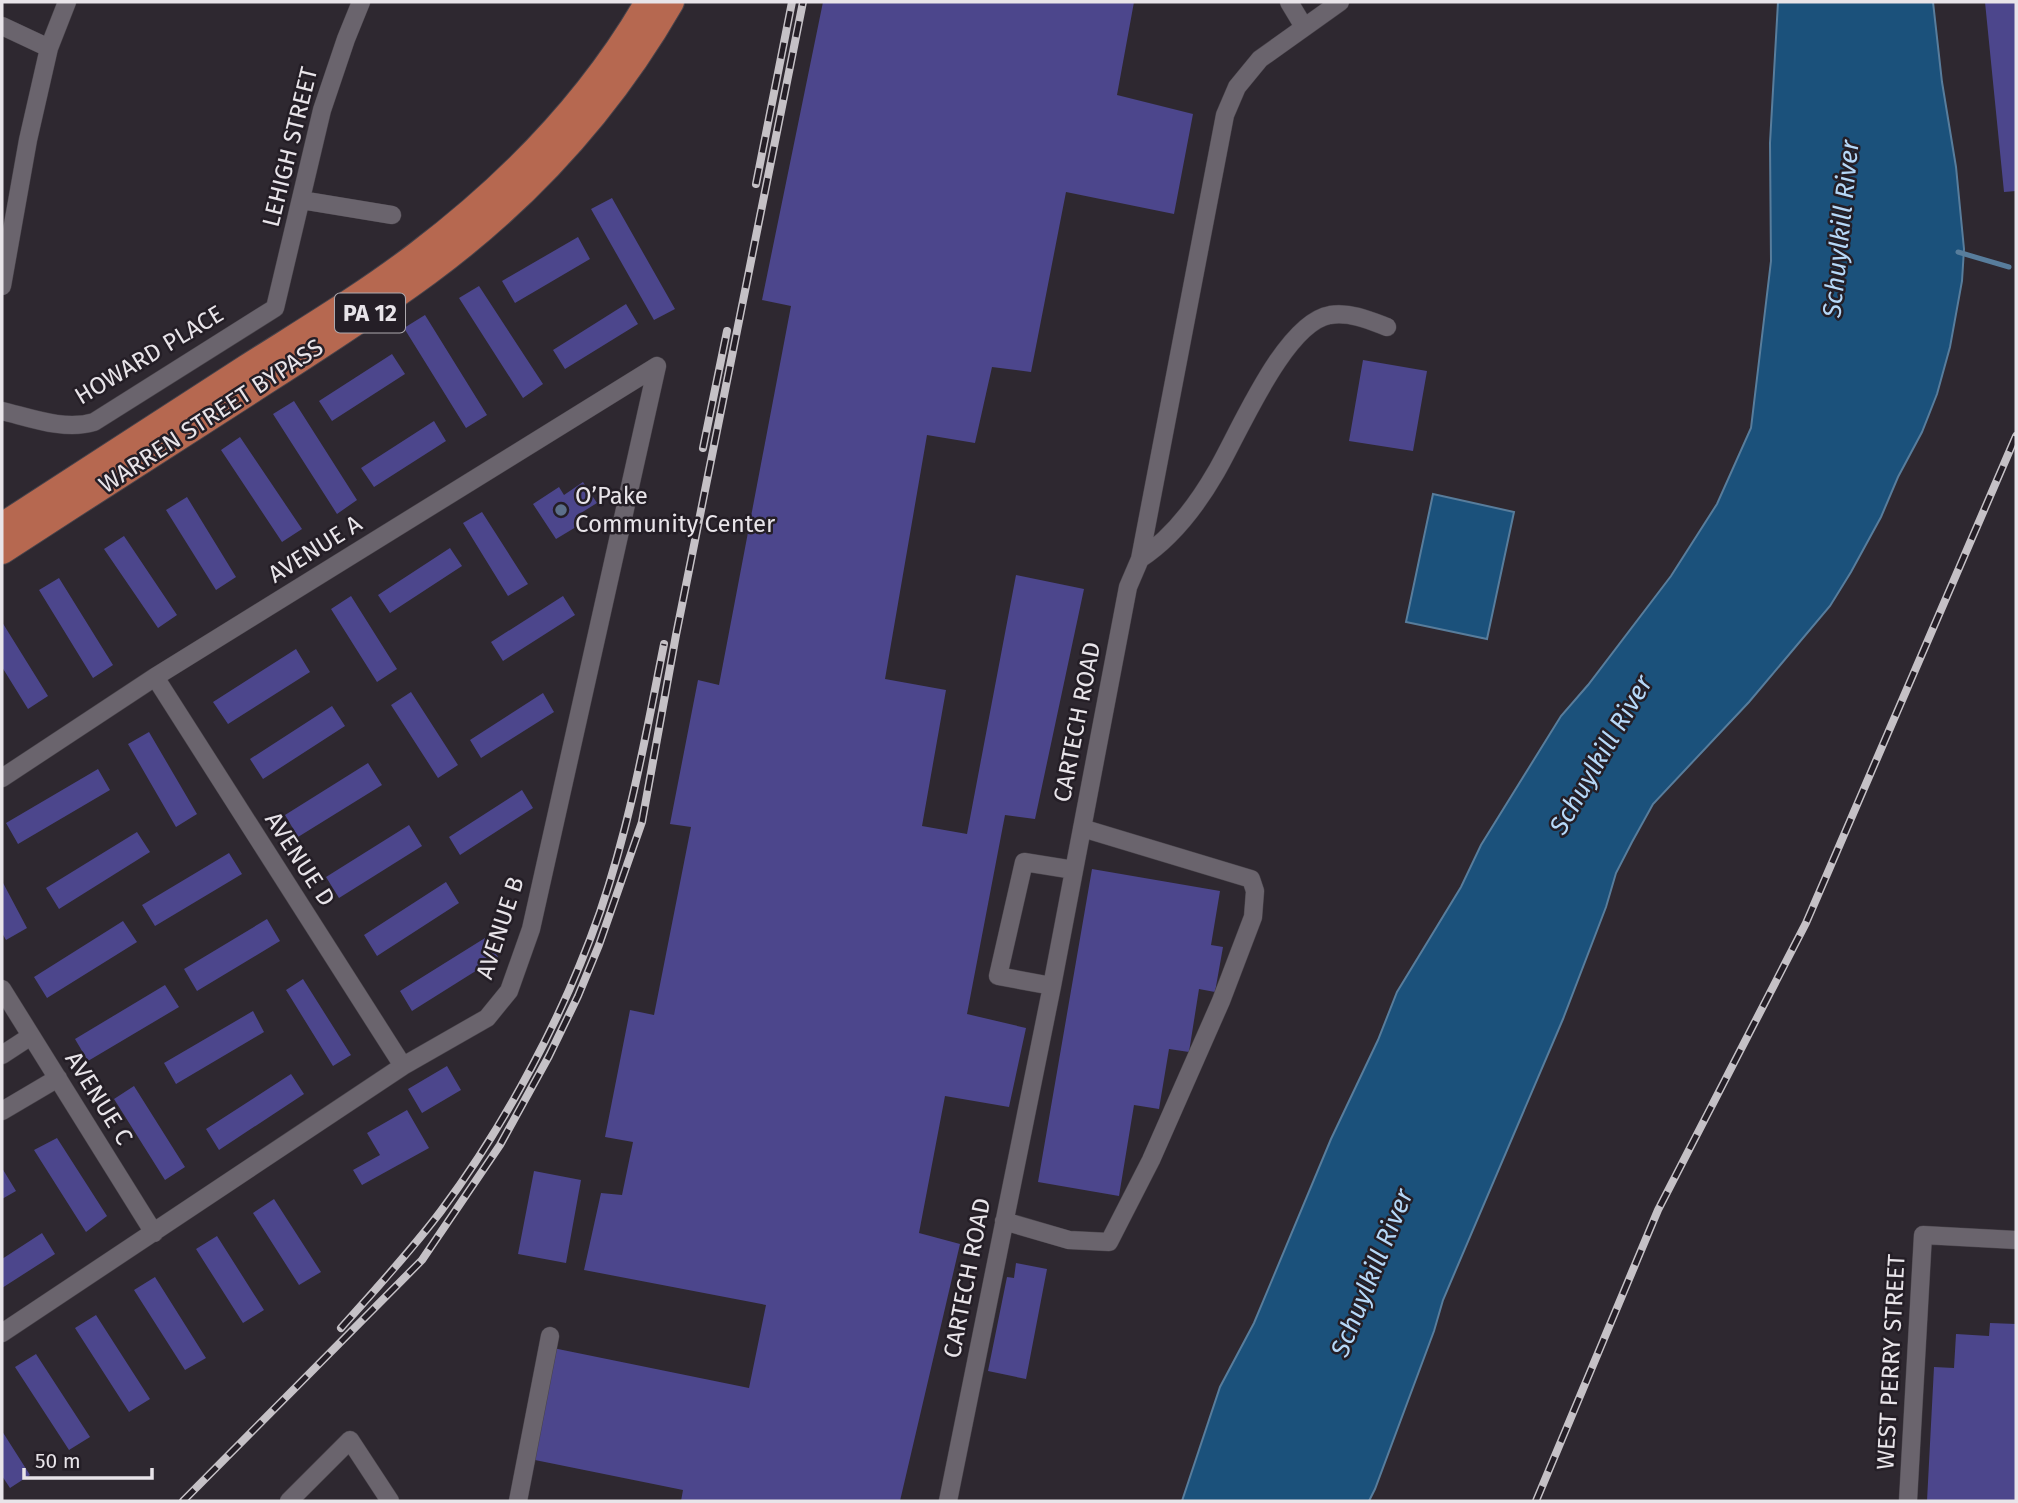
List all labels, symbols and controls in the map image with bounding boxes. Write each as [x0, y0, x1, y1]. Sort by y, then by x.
street label: LEHIGH STREET [257, 64, 324, 230]
water label: Schuylkill River [1816, 138, 1866, 320]
road number: PA 12 [335, 294, 405, 332]
street label: HOWARD PLACE [70, 300, 228, 410]
street label: WARREN STREET BYPASS [94, 333, 328, 499]
place label: O’Pake Community Center [575, 482, 776, 538]
marker: O’Pake Community Center [553, 502, 569, 518]
street label: AVENUE A [263, 509, 367, 589]
street label: CARTECH ROAD [1048, 640, 1106, 804]
water label: Schuylkill River [1542, 669, 1660, 841]
street label: AVENUE D [259, 807, 341, 911]
street label: AVENUE B [470, 873, 530, 983]
street label: AVENUE C [59, 1046, 139, 1150]
water label: Schuylkill River [1324, 1184, 1420, 1362]
street label: CARTECH ROAD [938, 1196, 996, 1360]
street label: WEST PERRY STREET [1871, 1253, 1911, 1471]
scale bar [24, 1436, 152, 1480]
text: 50 m [35, 1448, 81, 1474]

